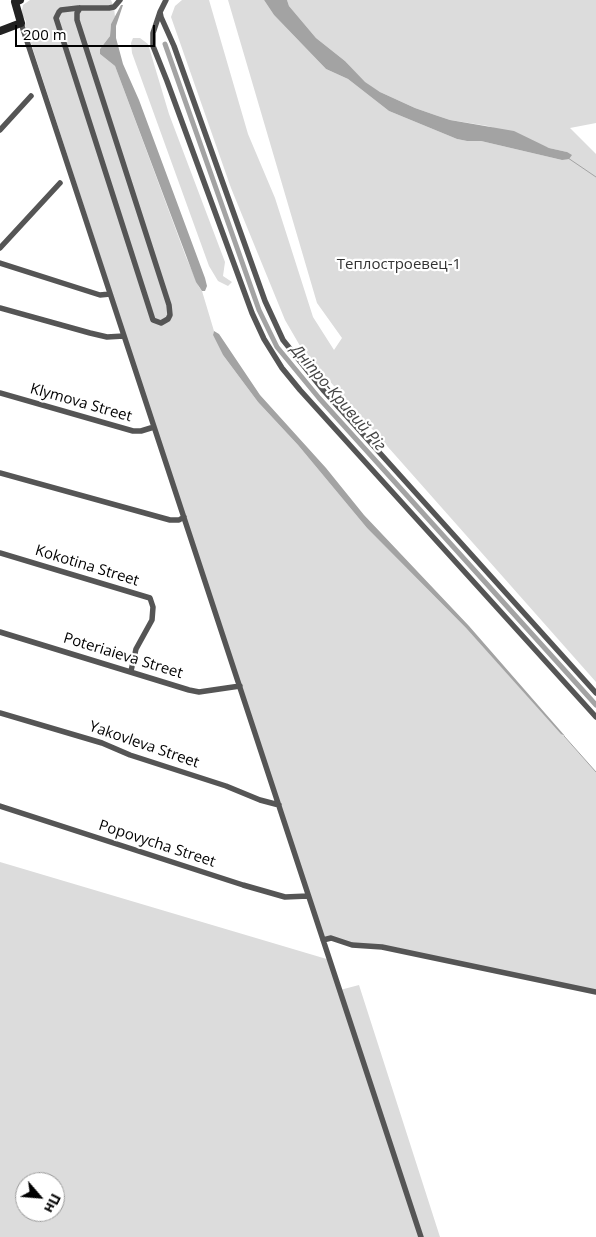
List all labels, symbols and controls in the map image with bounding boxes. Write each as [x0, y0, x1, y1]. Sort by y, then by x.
scale bar [18, 15, 158, 47]
text: 200 m [23, 24, 67, 44]
park label: Теплостроевец-1 [337, 256, 461, 274]
water label: Дніпро-Кривий Ріг [286, 341, 390, 455]
street label: Klymova Street [28, 380, 134, 426]
street label: Kokotina Street [33, 542, 141, 590]
street label: Poteriaieva Street [61, 629, 185, 683]
street label: Yakovleva Street [87, 718, 201, 772]
street label: Popovycha Street [96, 817, 218, 871]
north arrow [15, 1172, 65, 1222]
text: Пн [40, 1190, 66, 1217]

